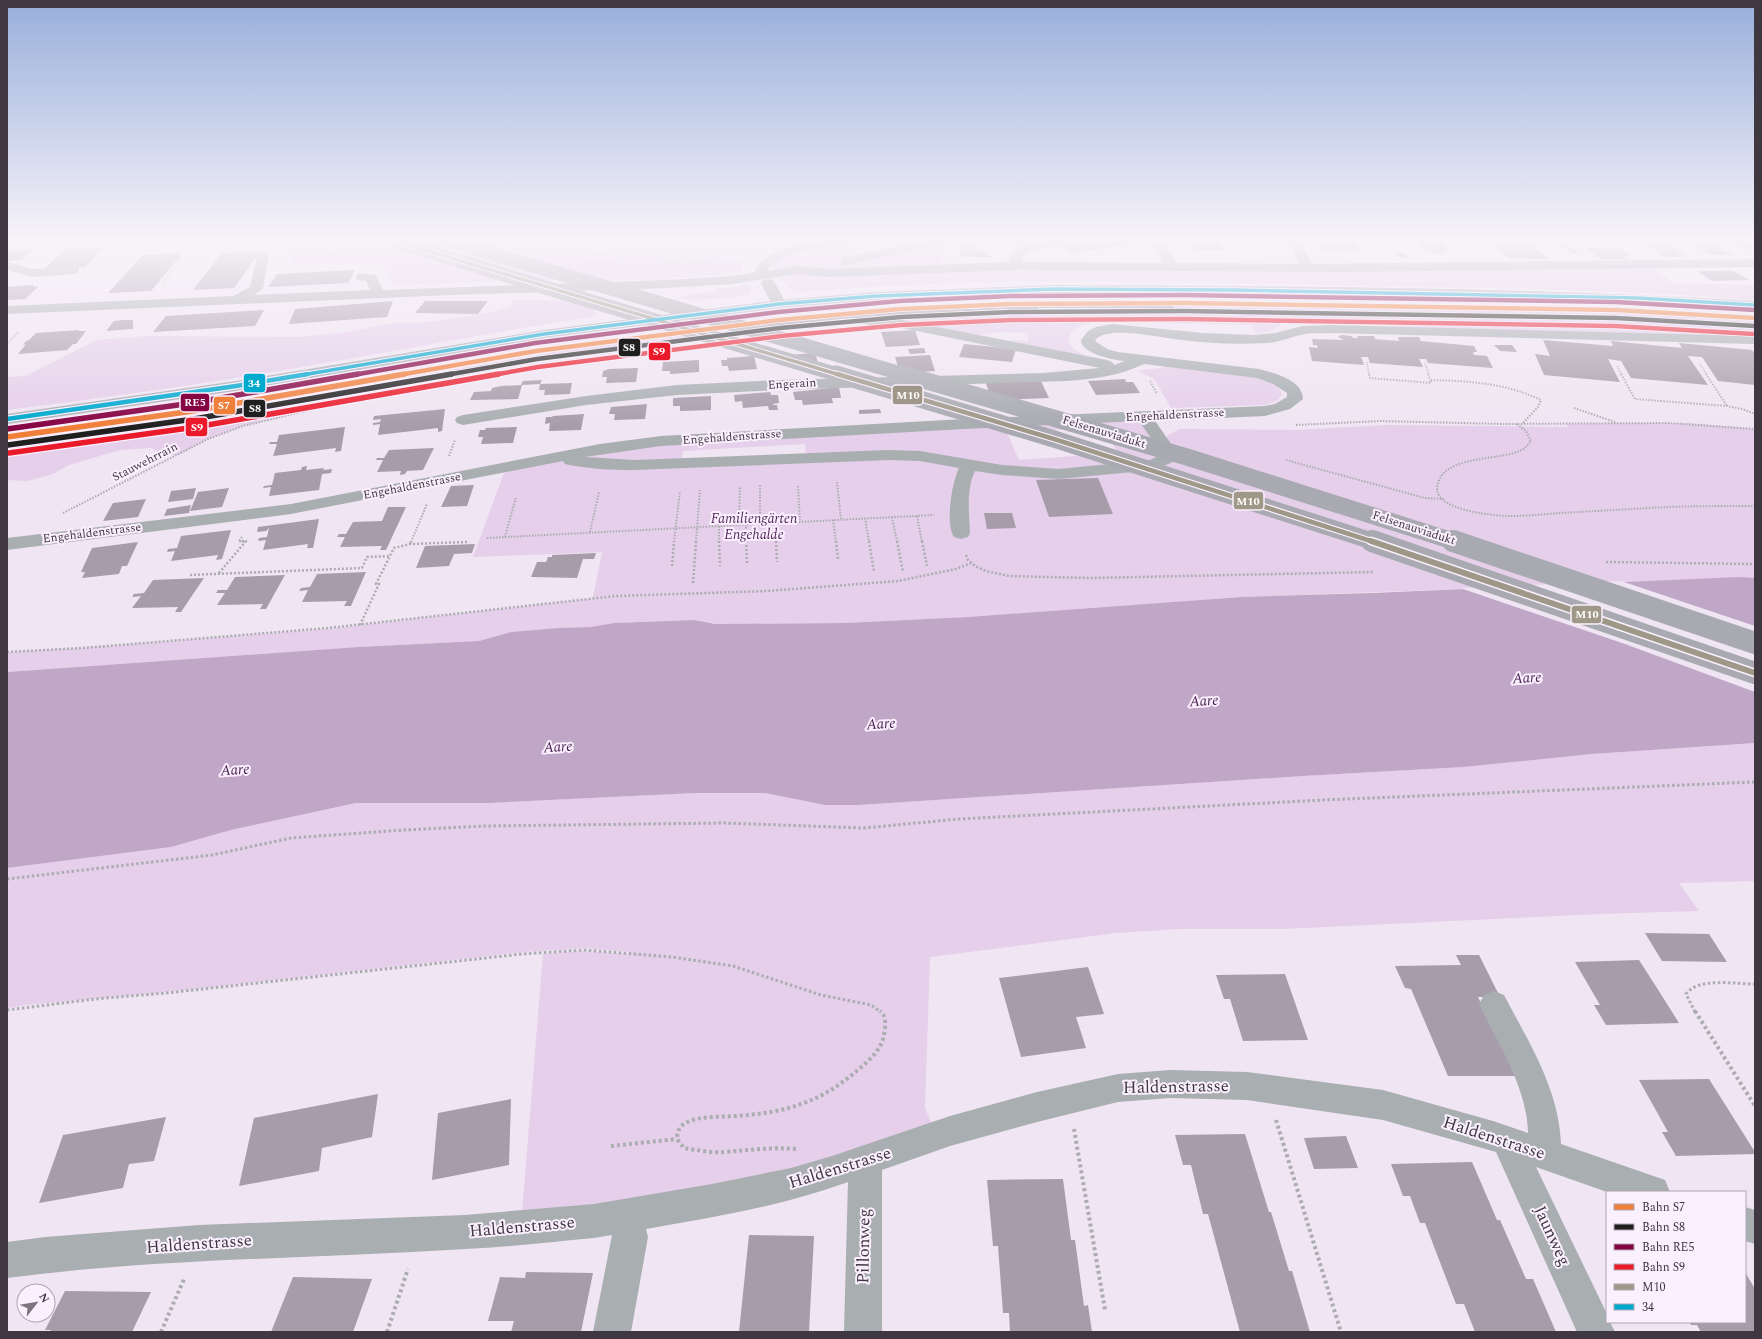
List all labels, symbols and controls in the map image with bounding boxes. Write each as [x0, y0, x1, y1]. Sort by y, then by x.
line badge: S8 [618, 338, 641, 357]
text: S8 [623, 339, 635, 356]
line badge: S9 [648, 342, 671, 361]
text: S9 [653, 343, 665, 360]
line badge: 34 [243, 373, 266, 393]
street label: Engerain [767, 373, 817, 395]
text: 34 [248, 375, 261, 392]
line badge: M10 [892, 385, 923, 405]
text: M10 [896, 387, 920, 404]
line badge: RE5 [180, 393, 210, 412]
text: RE5 [184, 394, 206, 411]
line badge: S7 [213, 396, 236, 415]
text: S7 [218, 397, 230, 414]
line badge: S8 [243, 399, 266, 418]
text: S8 [249, 400, 261, 417]
street label: Engehaldenstrasse [1125, 403, 1225, 427]
street label: Felsenauviadukt [1060, 410, 1148, 454]
line badge: S9 [185, 417, 208, 437]
text: S9 [191, 419, 203, 436]
street label: Engehaldenstrasse [682, 424, 782, 450]
street label: Stauwehrrain [109, 437, 181, 487]
street label: Engehaldenstrasse [362, 467, 463, 505]
line badge: M10 [1233, 491, 1264, 510]
text: M10 [1236, 493, 1260, 510]
street label: Felsenauviadukt [1370, 506, 1458, 550]
park label: Familiengärten Engehalde [711, 508, 798, 545]
street label: Engehaldenstrasse [42, 518, 142, 548]
line badge: M10 [1571, 605, 1602, 624]
text: M10 [1575, 606, 1599, 623]
water label: Aare [1511, 665, 1543, 691]
water label: Aare [1188, 688, 1220, 714]
water label: Aare [865, 711, 897, 737]
water label: Aare [542, 734, 574, 760]
water label: Aare [219, 757, 251, 783]
street label: Haldenstrasse [1123, 1073, 1229, 1101]
street label: Haldenstrasse [1440, 1109, 1548, 1167]
street label: Haldenstrasse [786, 1140, 894, 1196]
legend [1606, 1191, 1746, 1323]
text: Bahn S7 [1642, 1198, 1685, 1217]
street label: Jaunweg [1527, 1201, 1577, 1271]
street label: Pillonweg [850, 1208, 878, 1284]
street label: Haldenstrasse [468, 1209, 576, 1245]
text: Bahn S8 [1642, 1218, 1685, 1237]
street label: Haldenstrasse [145, 1227, 253, 1261]
text: Bahn RE5 [1642, 1238, 1694, 1257]
text: Bahn S9 [1642, 1258, 1685, 1277]
text: M10 [1642, 1278, 1666, 1297]
north arrow [16, 1283, 56, 1323]
text: N [35, 1290, 54, 1306]
text: 34 [1642, 1298, 1654, 1317]

